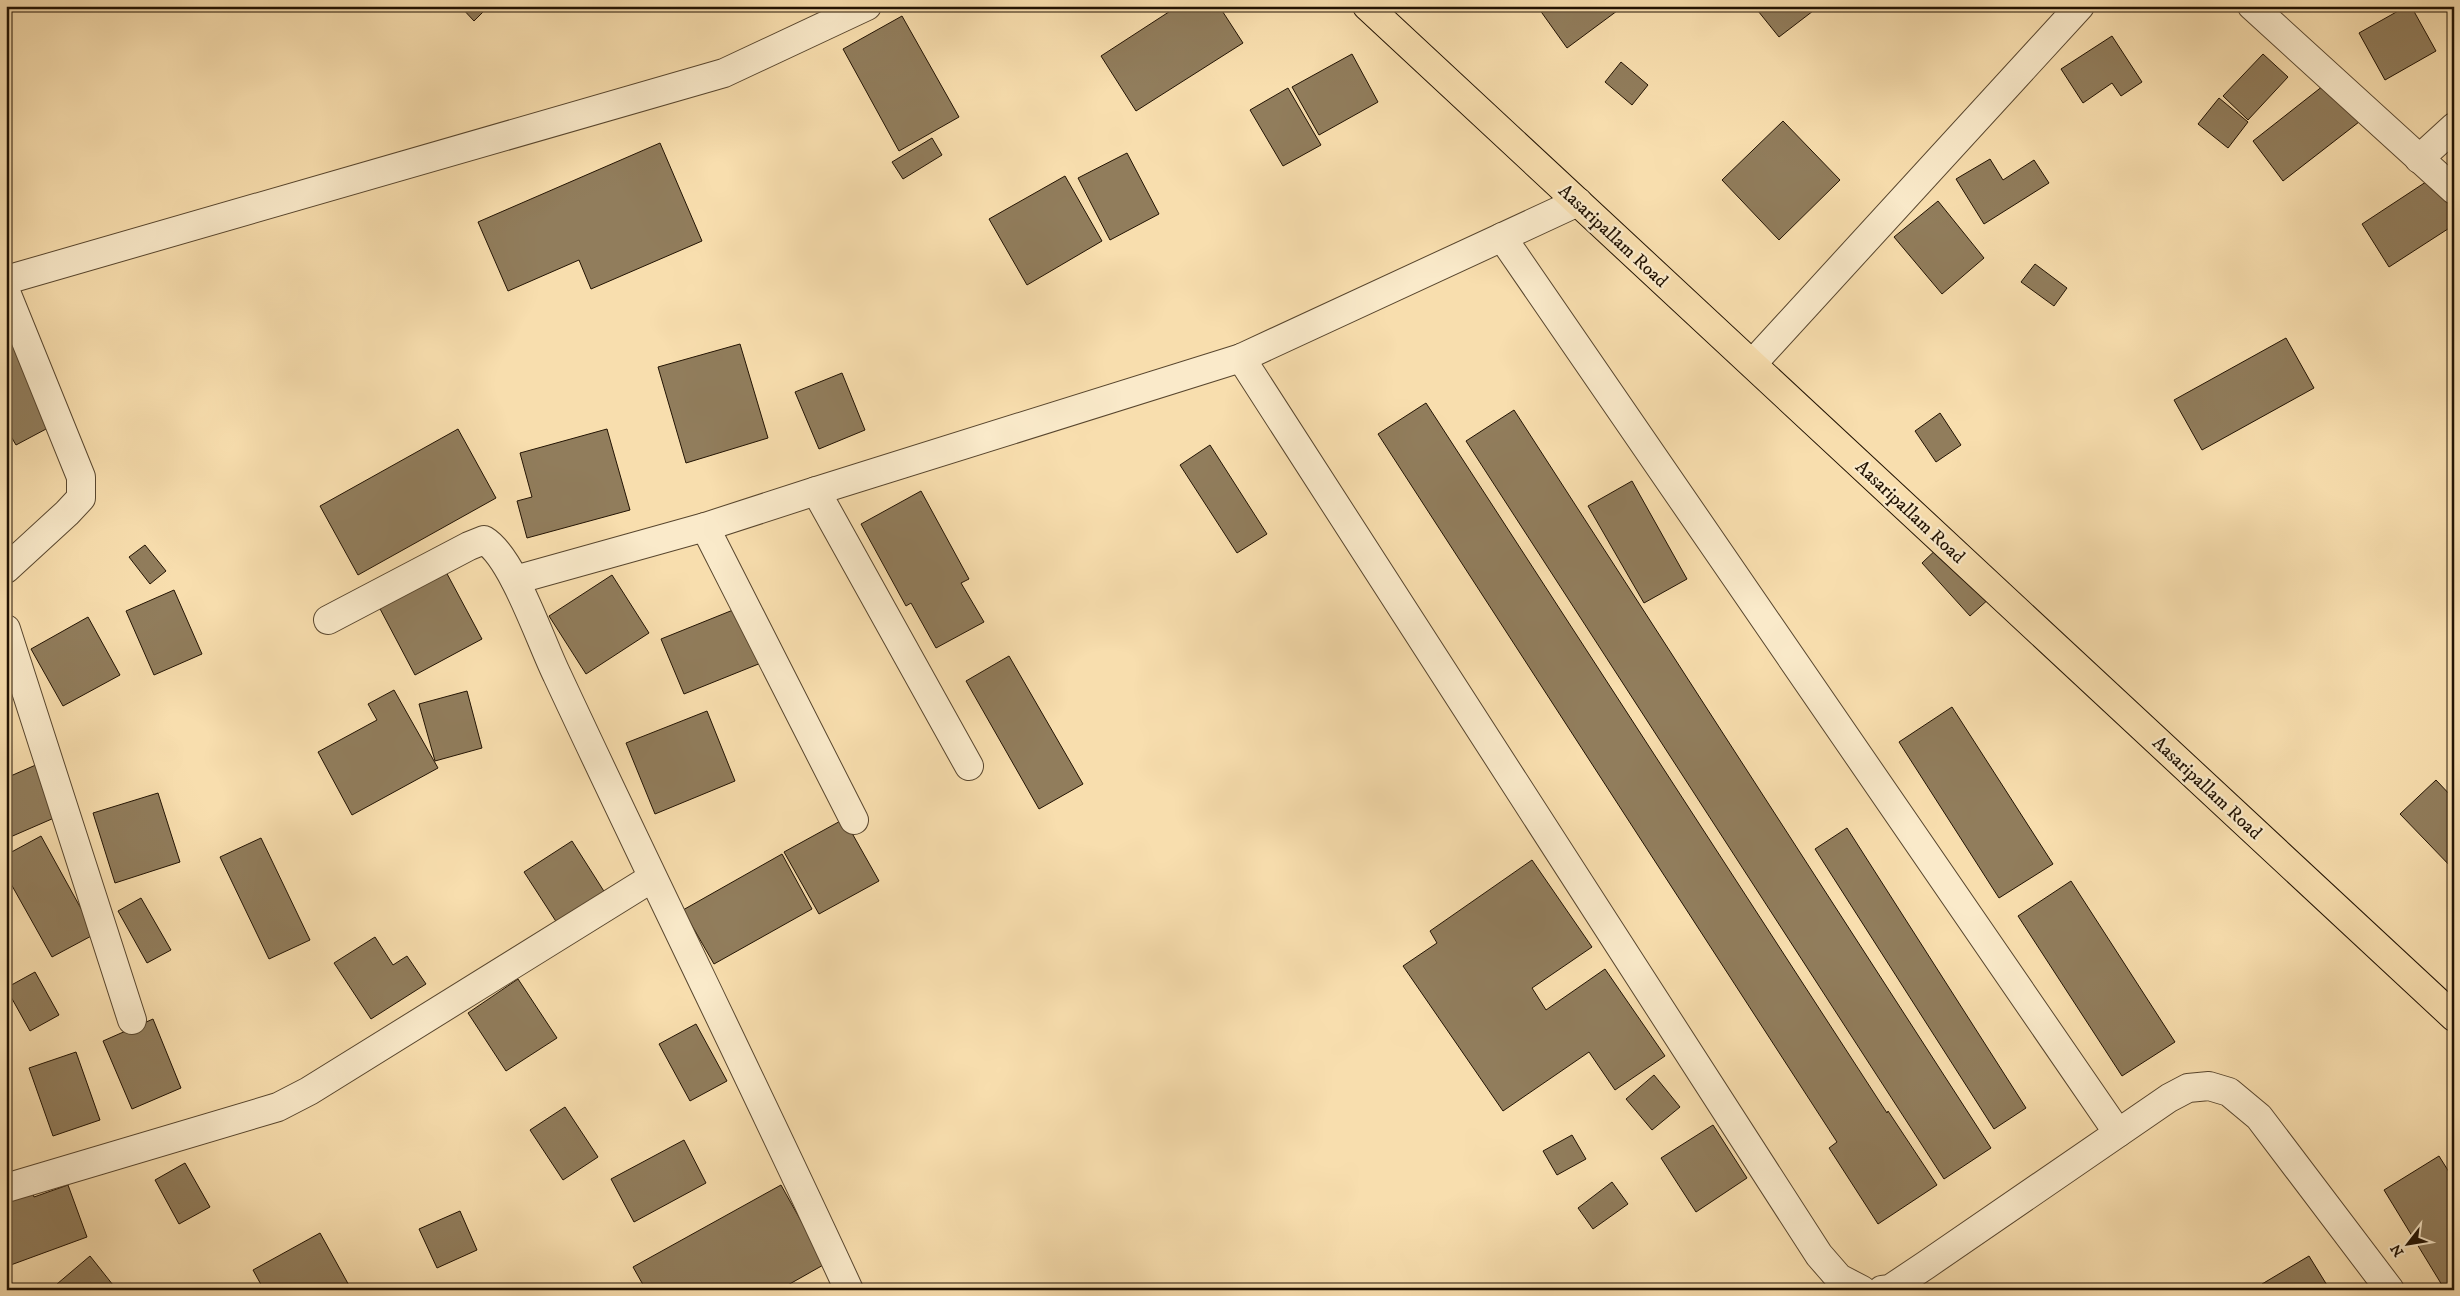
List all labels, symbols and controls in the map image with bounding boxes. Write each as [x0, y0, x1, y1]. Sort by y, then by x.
street label: Aasaripallam Road [1553, 179, 1673, 293]
street label: Aasaripallam Road [1850, 455, 1970, 569]
street label: Aasaripallam Road [2147, 731, 2267, 845]
north arrow [2382, 1218, 2432, 1268]
text: N [2387, 1240, 2408, 1260]

